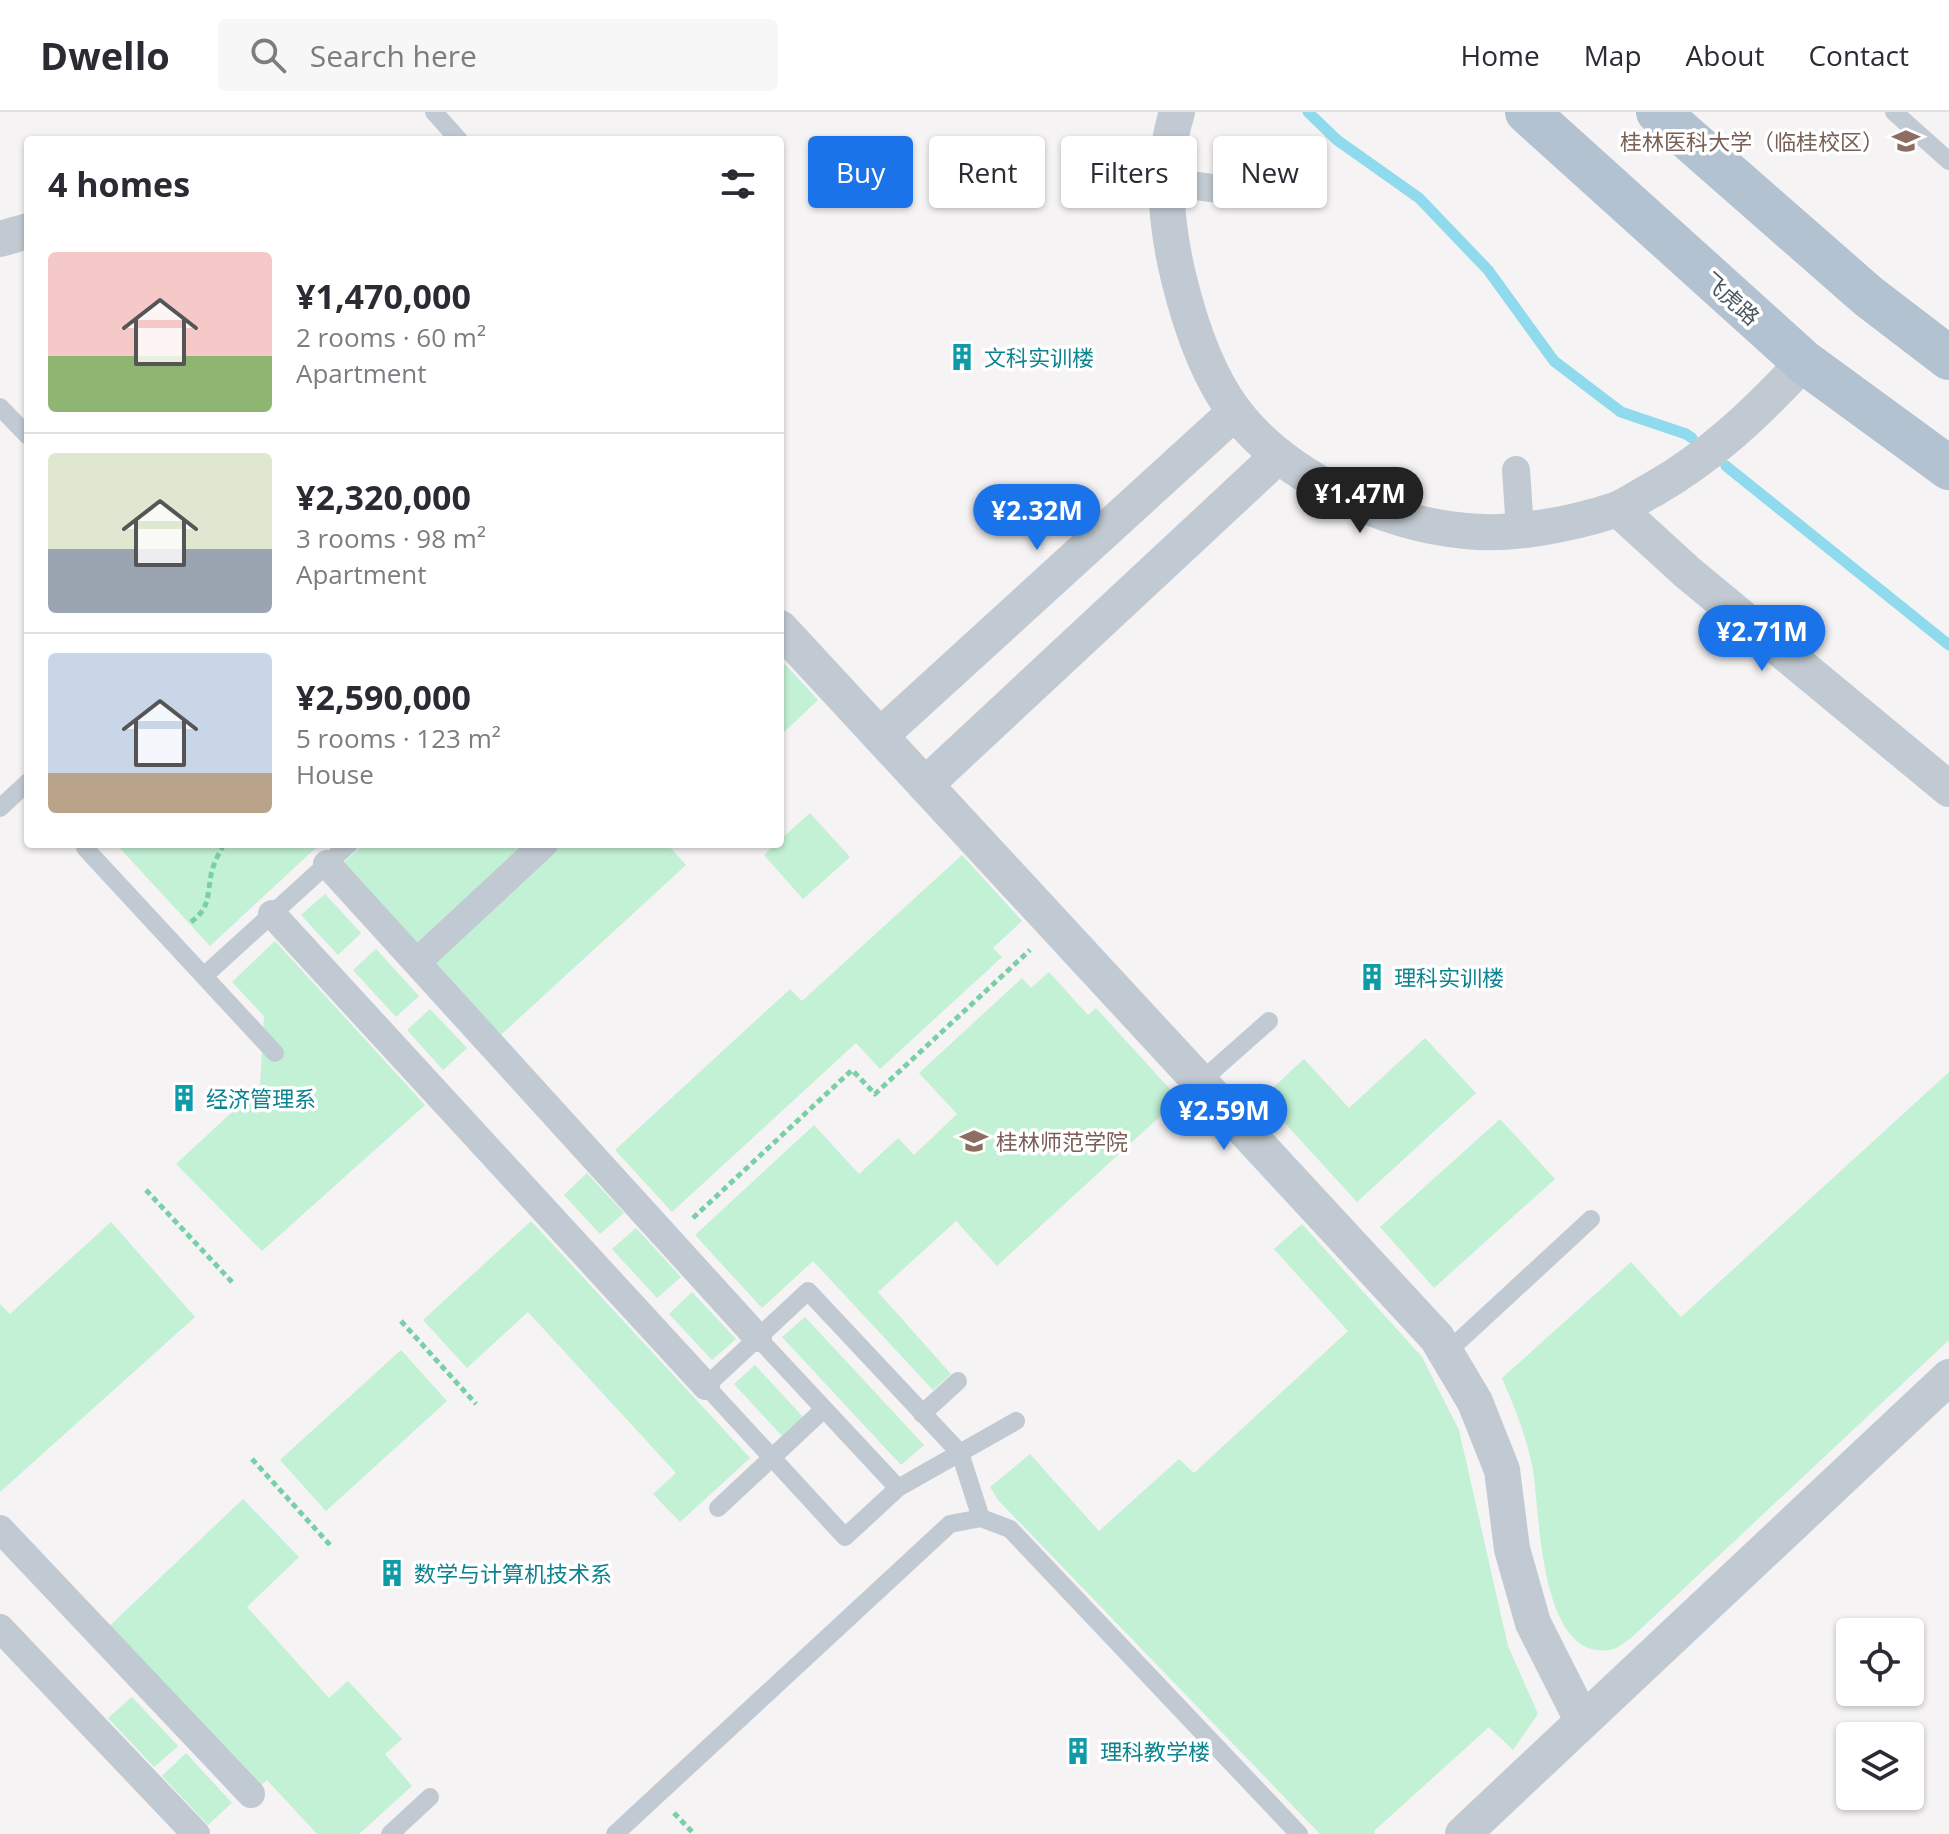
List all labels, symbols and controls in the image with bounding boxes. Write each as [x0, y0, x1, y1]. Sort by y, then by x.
search box [218, 19, 778, 91]
text: Dwello [40, 29, 170, 81]
icon: search [246, 33, 290, 77]
text: Search here [310, 35, 477, 76]
text: Home [1461, 36, 1540, 74]
text: Map [1584, 36, 1642, 74]
text: About [1686, 36, 1764, 74]
text: Contact [1808, 36, 1909, 74]
place label: 桂林医科大学（临桂校区） [1620, 126, 1884, 156]
school or university icon: 桂林医科大学（临桂校区） [1891, 126, 1921, 156]
chip: Buy [808, 136, 913, 208]
chip: Rent [929, 136, 1045, 208]
chip: Filters [1061, 136, 1197, 208]
chip: New [1213, 136, 1327, 208]
text: 4 homes [48, 161, 190, 207]
icon: filters [716, 162, 760, 206]
street label: 飞虎路 [1697, 265, 1767, 331]
text: ¥1,470,000 [296, 273, 471, 319]
icon: home [112, 284, 208, 380]
text: 2 rooms · 60 m² [296, 319, 486, 355]
building icon: 文科实训楼 [947, 342, 977, 372]
place label: 文科实训楼 [984, 342, 1094, 372]
text: Apartment [296, 355, 427, 391]
pin: ¥1.47M [1295, 467, 1425, 535]
text: ¥2,320,000 [296, 474, 471, 520]
text: ¥1.47M [1314, 475, 1406, 511]
pin: ¥2.32M [972, 484, 1102, 552]
icon: home [112, 485, 208, 581]
text: ¥2.32M [991, 492, 1083, 528]
text: 3 rooms · 98 m² [296, 520, 486, 556]
text: Apartment [296, 556, 427, 592]
pin: ¥2.71M [1697, 605, 1827, 673]
text: ¥2.71M [1716, 613, 1808, 649]
text: ¥2,590,000 [296, 674, 471, 720]
icon: home [112, 685, 208, 781]
text: 5 rooms · 123 m² [296, 720, 501, 756]
text: House [296, 756, 374, 792]
building icon: 理科实训楼 [1357, 962, 1387, 992]
place label: 理科实训楼 [1394, 962, 1504, 992]
building icon: 经济管理系 [169, 1083, 199, 1113]
place label: 经济管理系 [206, 1083, 316, 1113]
pin: ¥2.59M [1159, 1084, 1289, 1152]
text: ¥2.59M [1178, 1092, 1270, 1128]
school or university icon: 桂林师范学院 [959, 1126, 989, 1156]
place label: 桂林师范学院 [996, 1126, 1128, 1156]
building icon: 数学与计算机技术系 [377, 1558, 407, 1588]
place label: 数学与计算机技术系 [414, 1558, 612, 1588]
map controls [1836, 1618, 1924, 1810]
button: locate [1836, 1618, 1924, 1706]
button: layers [1836, 1722, 1924, 1810]
building icon: 理科教学楼 [1063, 1736, 1093, 1766]
place label: 理科教学楼 [1100, 1736, 1210, 1766]

